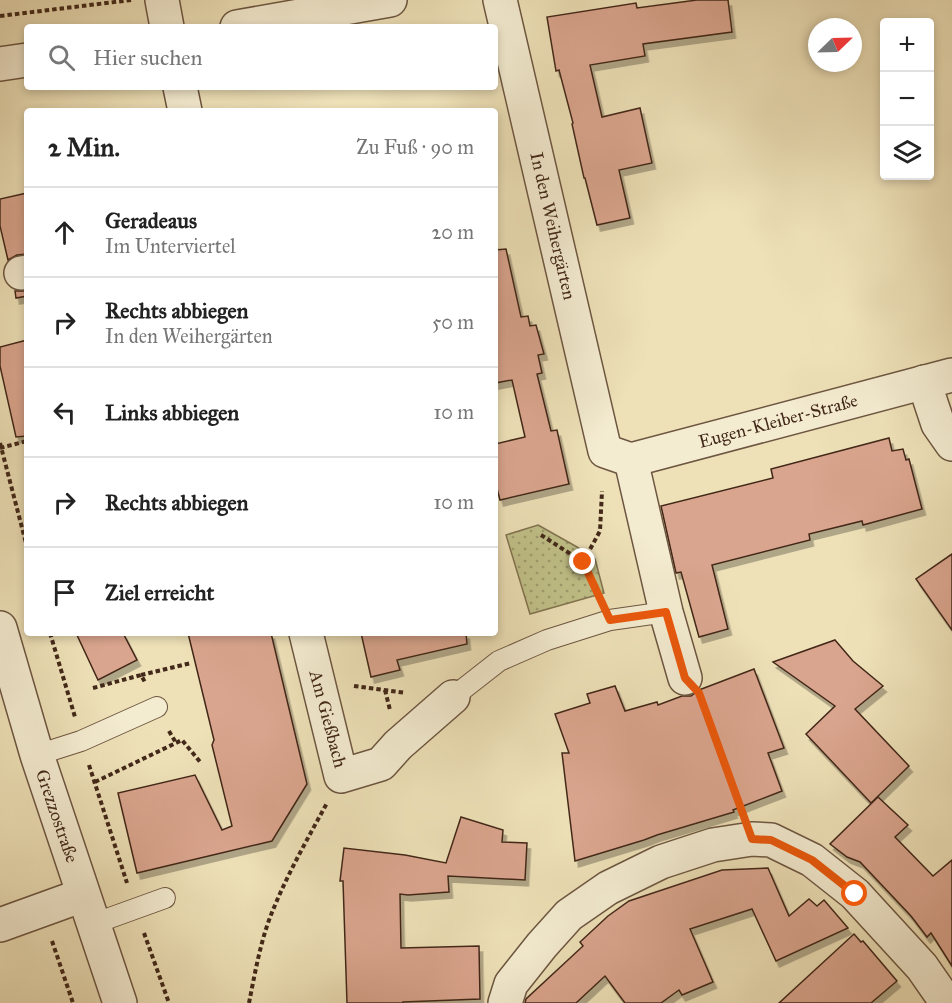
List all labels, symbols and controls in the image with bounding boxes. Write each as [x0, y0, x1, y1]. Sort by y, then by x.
north arrow [808, 18, 862, 72]
map controls [880, 18, 934, 180]
button: + [880, 18, 934, 72]
search box [24, 24, 498, 90]
icon: search [45, 41, 78, 74]
text: Hier suchen [93, 44, 202, 71]
button: − [880, 72, 934, 126]
button: layers [880, 126, 934, 180]
text: 2 Min. [48, 131, 120, 163]
text: Zu Fuß · 90 m [356, 135, 474, 159]
street label: In den Weihergärten [524, 150, 581, 302]
text: Geradeaus [105, 207, 197, 234]
icon: ahead [48, 216, 81, 249]
text: 20 m [431, 220, 474, 244]
text: Im Unterviertel [105, 234, 236, 258]
text: Rechts abbiegen [105, 297, 248, 324]
icon: right [48, 306, 81, 339]
text: 50 m [432, 310, 474, 334]
text: In den Weihergärten [105, 324, 273, 348]
street label: Eugen-Kleiber-Straße [696, 389, 860, 454]
icon: left [48, 396, 81, 429]
text: Links abbiegen [105, 399, 239, 426]
text: 10 m [433, 400, 474, 424]
icon: right [48, 486, 81, 519]
text: Rechts abbiegen [105, 489, 248, 516]
text: 10 m [433, 490, 474, 514]
route end [569, 548, 595, 574]
icon: arrive [48, 576, 81, 609]
text: Ziel erreicht [105, 579, 214, 606]
street label: Am Gießbach [304, 667, 352, 770]
street label: Grezzostraße [31, 766, 83, 866]
route start [841, 880, 867, 906]

